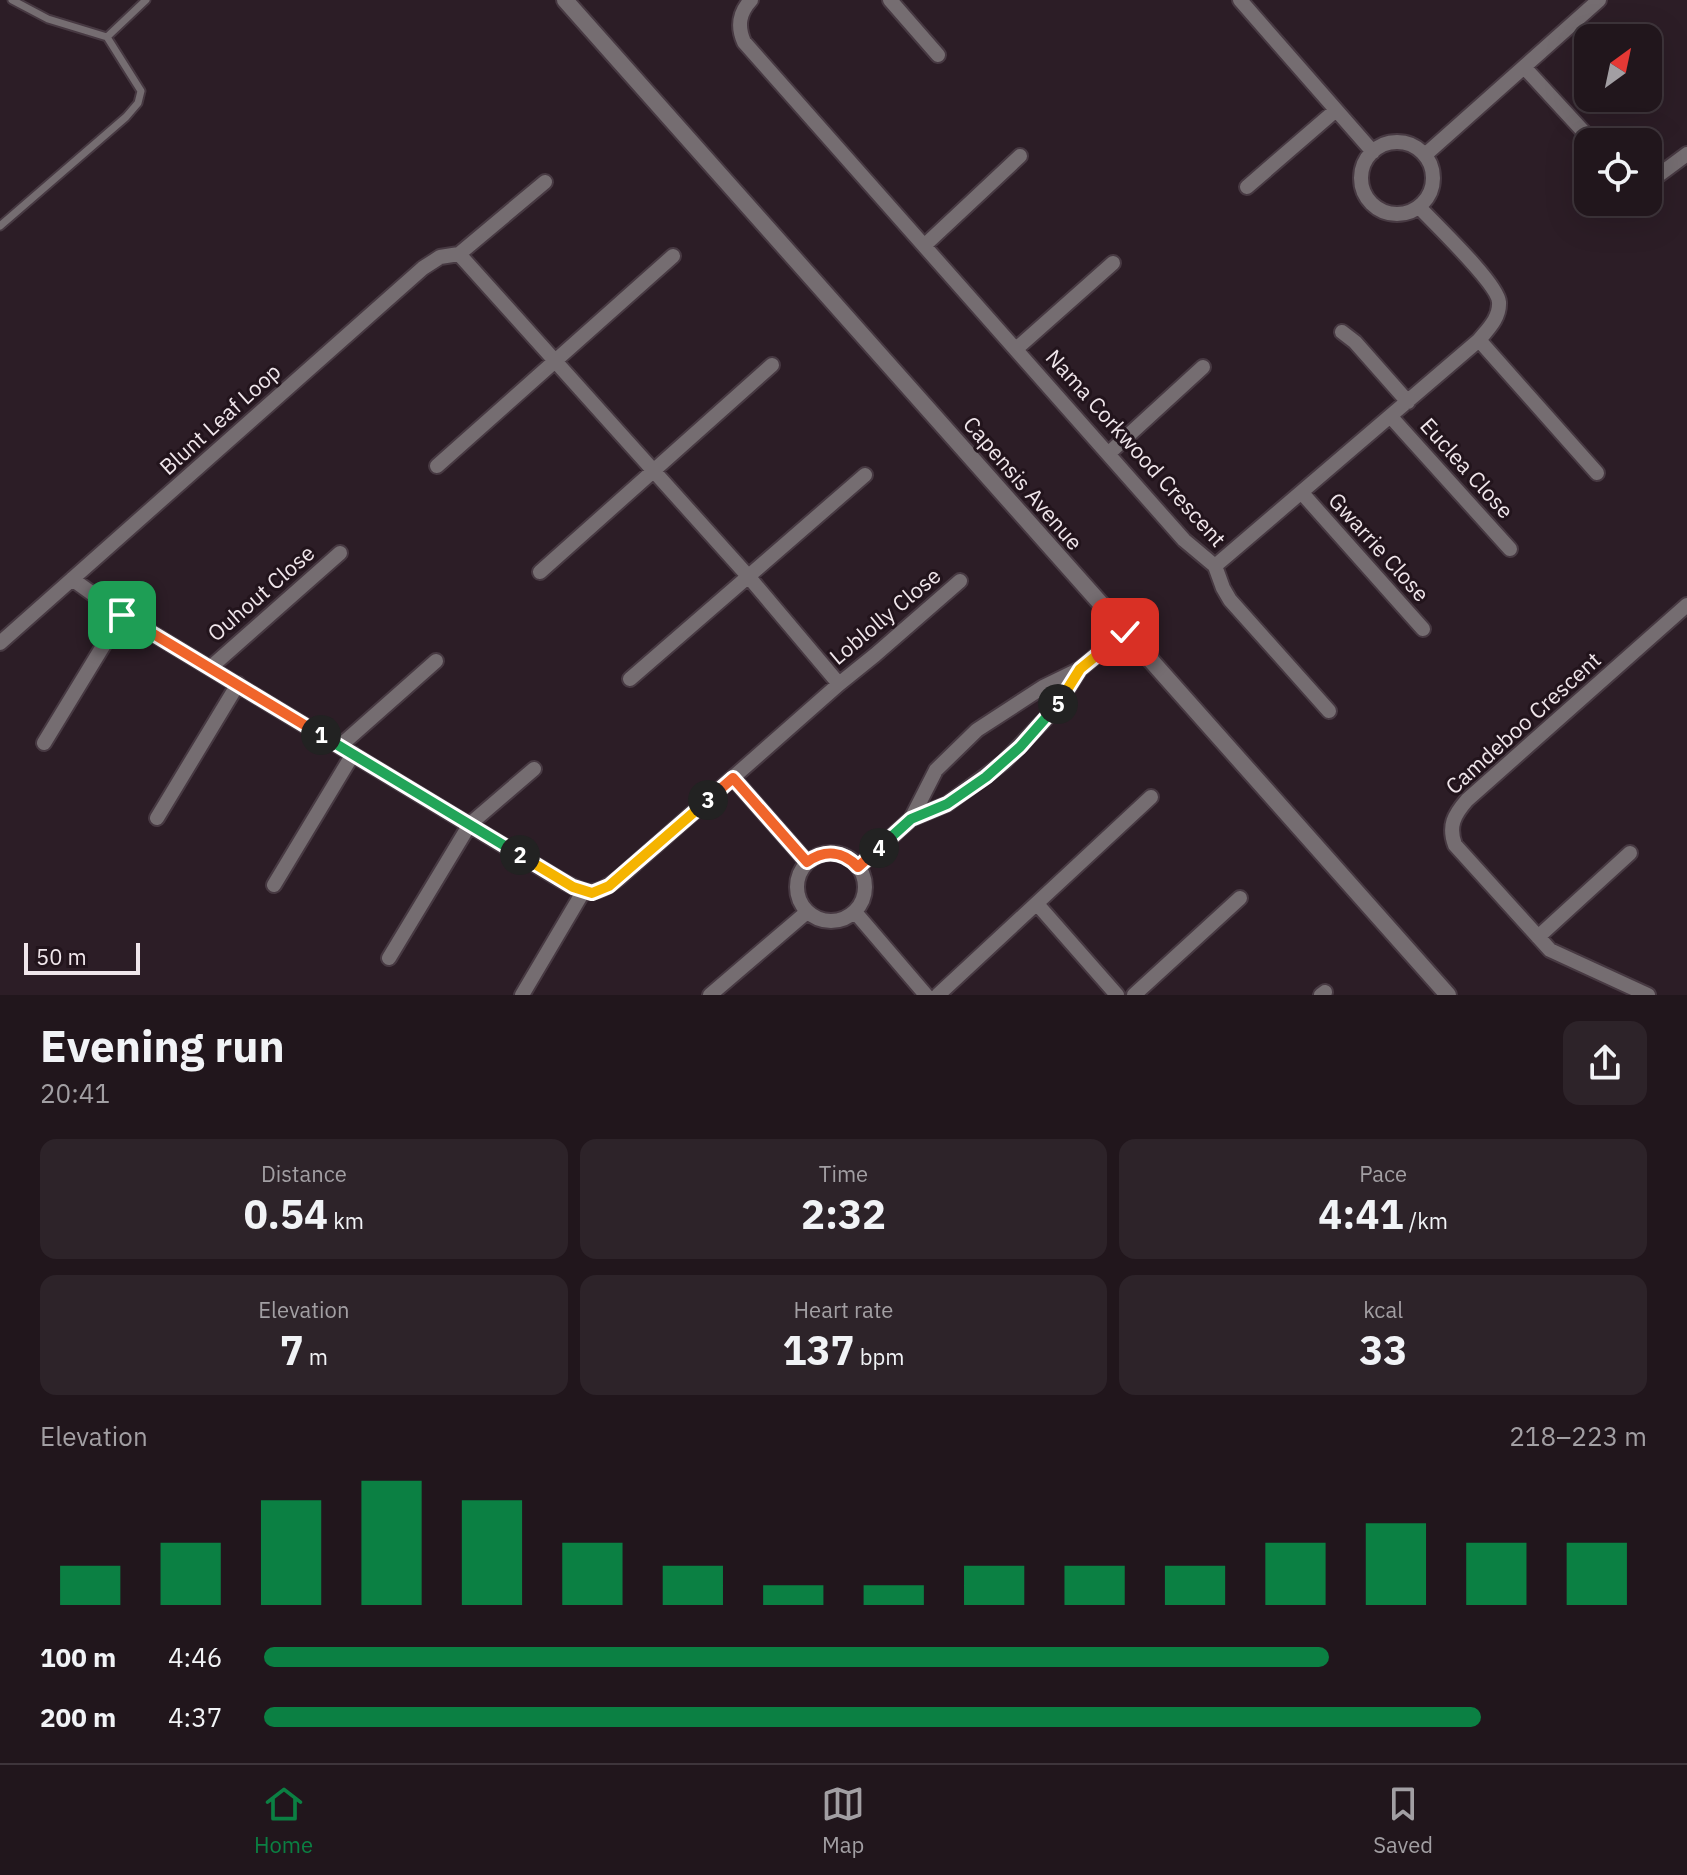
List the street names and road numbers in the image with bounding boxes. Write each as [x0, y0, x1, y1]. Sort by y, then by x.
street label: Nama Corkwood Crescent [1040, 343, 1233, 553]
street label: Blunt Leaf Loop [153, 357, 286, 481]
street label: Capensis Avenue [957, 410, 1090, 556]
street label: Euclea Close [1414, 411, 1520, 524]
street label: Gwarrie Close [1323, 486, 1436, 607]
street label: Ouhout Close [201, 538, 320, 647]
street label: Loblolly Close [823, 561, 946, 671]
street label: Camdeboo Crescent [1439, 645, 1607, 800]

